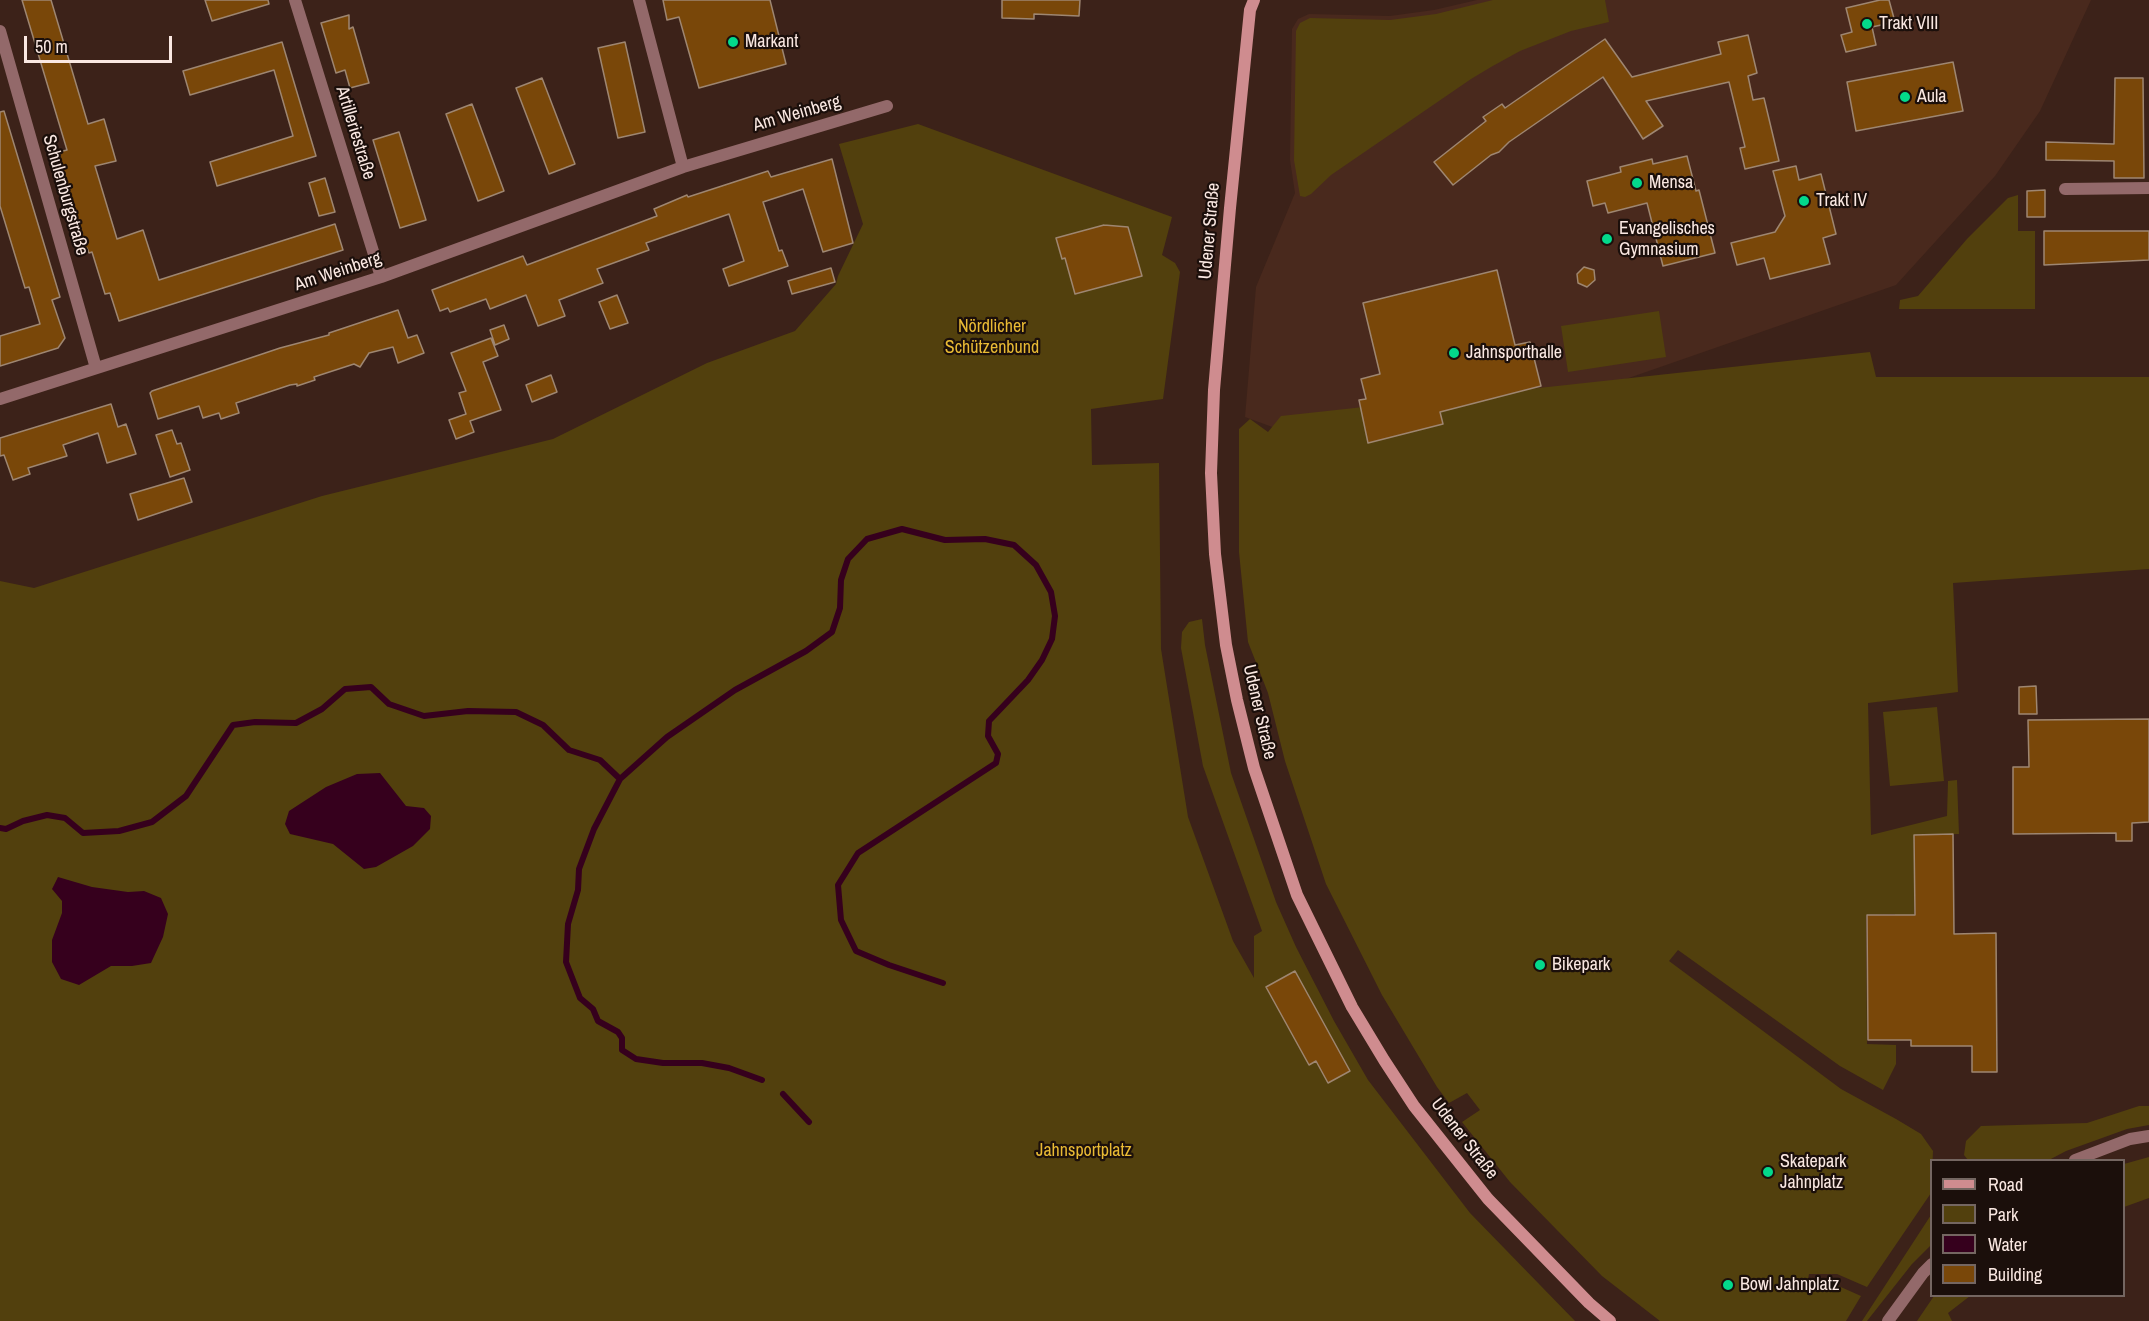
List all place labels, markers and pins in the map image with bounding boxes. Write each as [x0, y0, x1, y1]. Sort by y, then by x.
place label: Trakt VIII [1879, 13, 1938, 35]
marker: Trakt VIII [1860, 17, 1874, 31]
place label: Markant [745, 31, 798, 53]
marker: Markant [726, 35, 740, 49]
place label: Aula [1917, 86, 1947, 108]
marker: Aula [1898, 90, 1912, 104]
place label: Mensa [1649, 172, 1693, 194]
marker: Mensa [1630, 176, 1644, 190]
place label: Trakt IV [1816, 190, 1867, 212]
marker: Trakt IV [1797, 194, 1811, 208]
place label: Evangelisches Gymnasium [1619, 218, 1715, 260]
marker: Evangelisches Gymnasium [1600, 232, 1614, 246]
place label: Jahnsporthalle [1466, 342, 1562, 364]
marker: Jahnsporthalle [1447, 346, 1461, 360]
place label: Bikepark [1552, 954, 1610, 976]
marker: Bikepark [1533, 958, 1547, 972]
place label: Skatepark Jahnplatz [1780, 1151, 1846, 1194]
marker: Skatepark Jahnplatz [1761, 1165, 1775, 1179]
place label: Bowl Jahnplatz [1740, 1274, 1839, 1296]
marker: Bowl Jahnplatz [1721, 1278, 1735, 1292]

